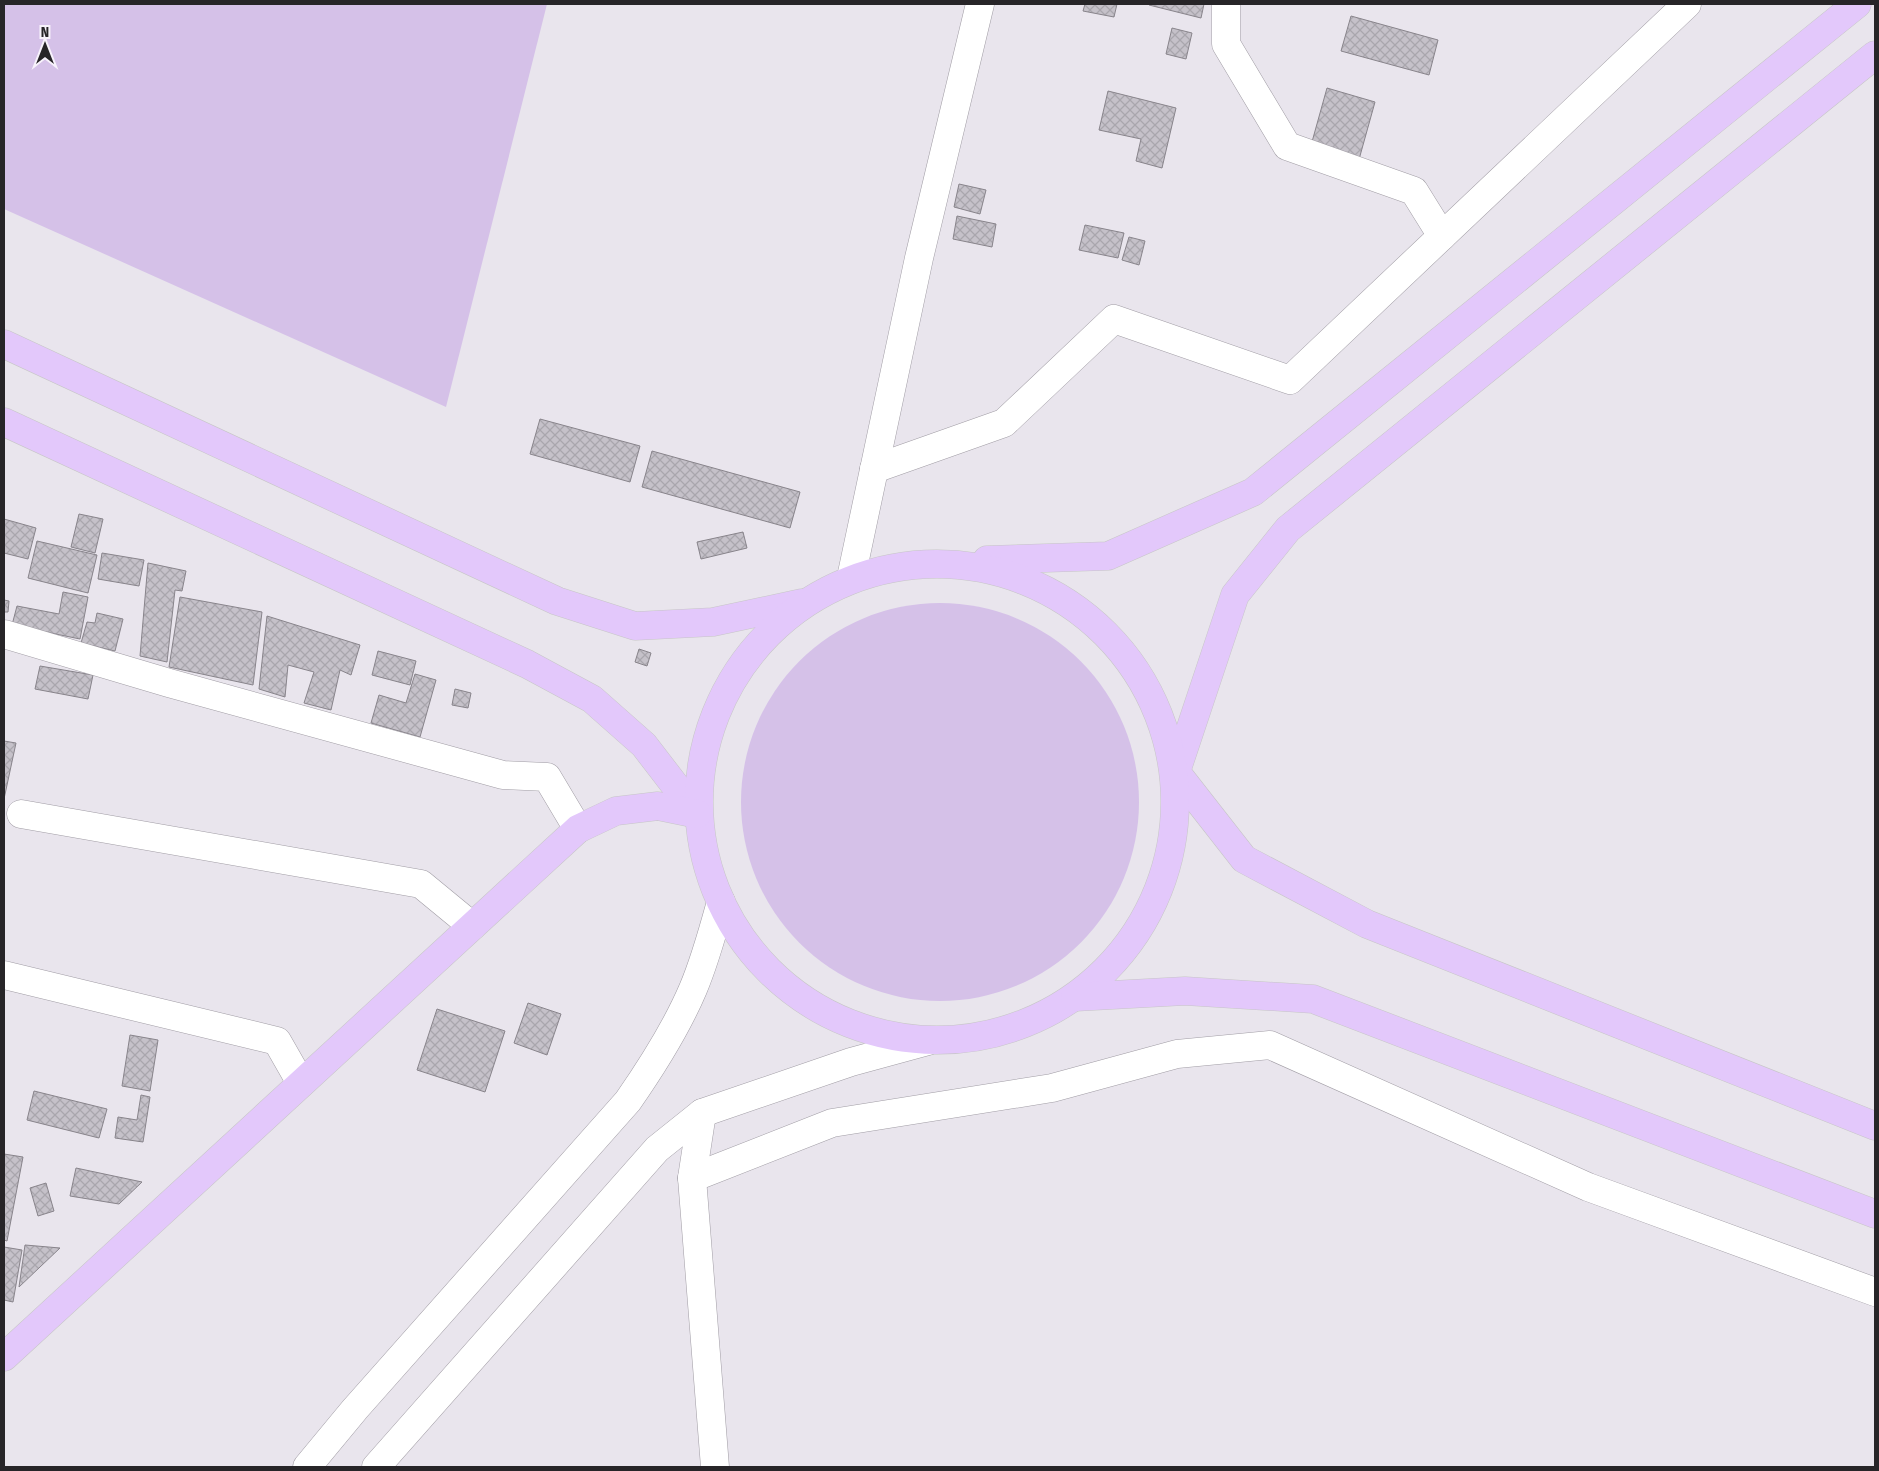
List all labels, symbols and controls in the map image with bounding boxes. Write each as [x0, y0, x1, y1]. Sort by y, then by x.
north arrow [20, 20, 70, 70]
text: N [41, 24, 49, 41]

